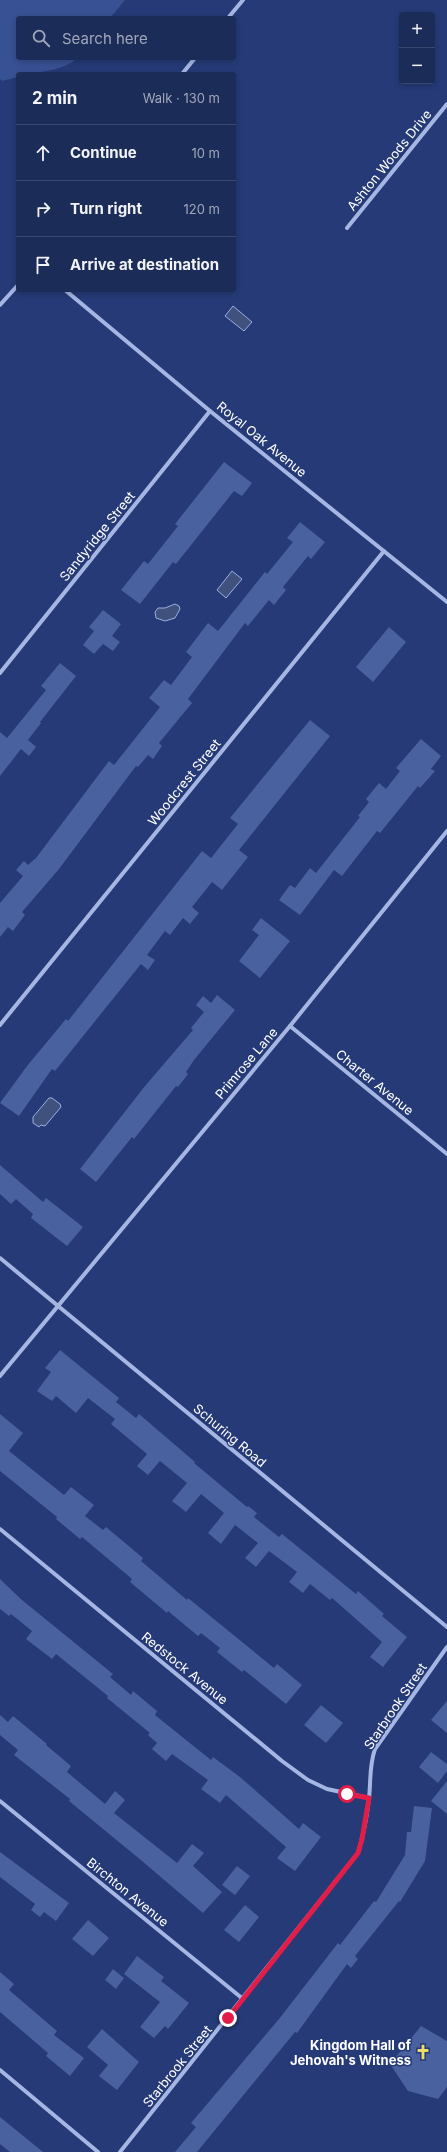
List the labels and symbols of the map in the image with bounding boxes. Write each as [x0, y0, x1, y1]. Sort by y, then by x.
street label: Ashton Woods Drive [343, 106, 435, 214]
street label: Royal Oak Avenue [214, 398, 310, 480]
street label: Sandyridge Street [56, 488, 138, 584]
street label: Woodcrest Street [144, 735, 224, 829]
street label: Primrose Lane [211, 1024, 281, 1102]
street label: Charter Avenue [333, 1046, 417, 1118]
street label: Schuring Road [190, 1400, 270, 1470]
street label: Redstock Avenue [139, 1628, 231, 1708]
street label: Starbrook Street [360, 1660, 430, 1752]
route start [338, 1785, 356, 1803]
street label: Birchton Avenue [84, 1854, 172, 1930]
route end [219, 2009, 237, 2027]
street label: Starbrook Street [139, 2022, 215, 2110]
place label: Kingdom Hall of Jehovah's Witness [290, 2037, 412, 2068]
church icon: Kingdom Hall of Jehovah's Witness [414, 2043, 432, 2061]

